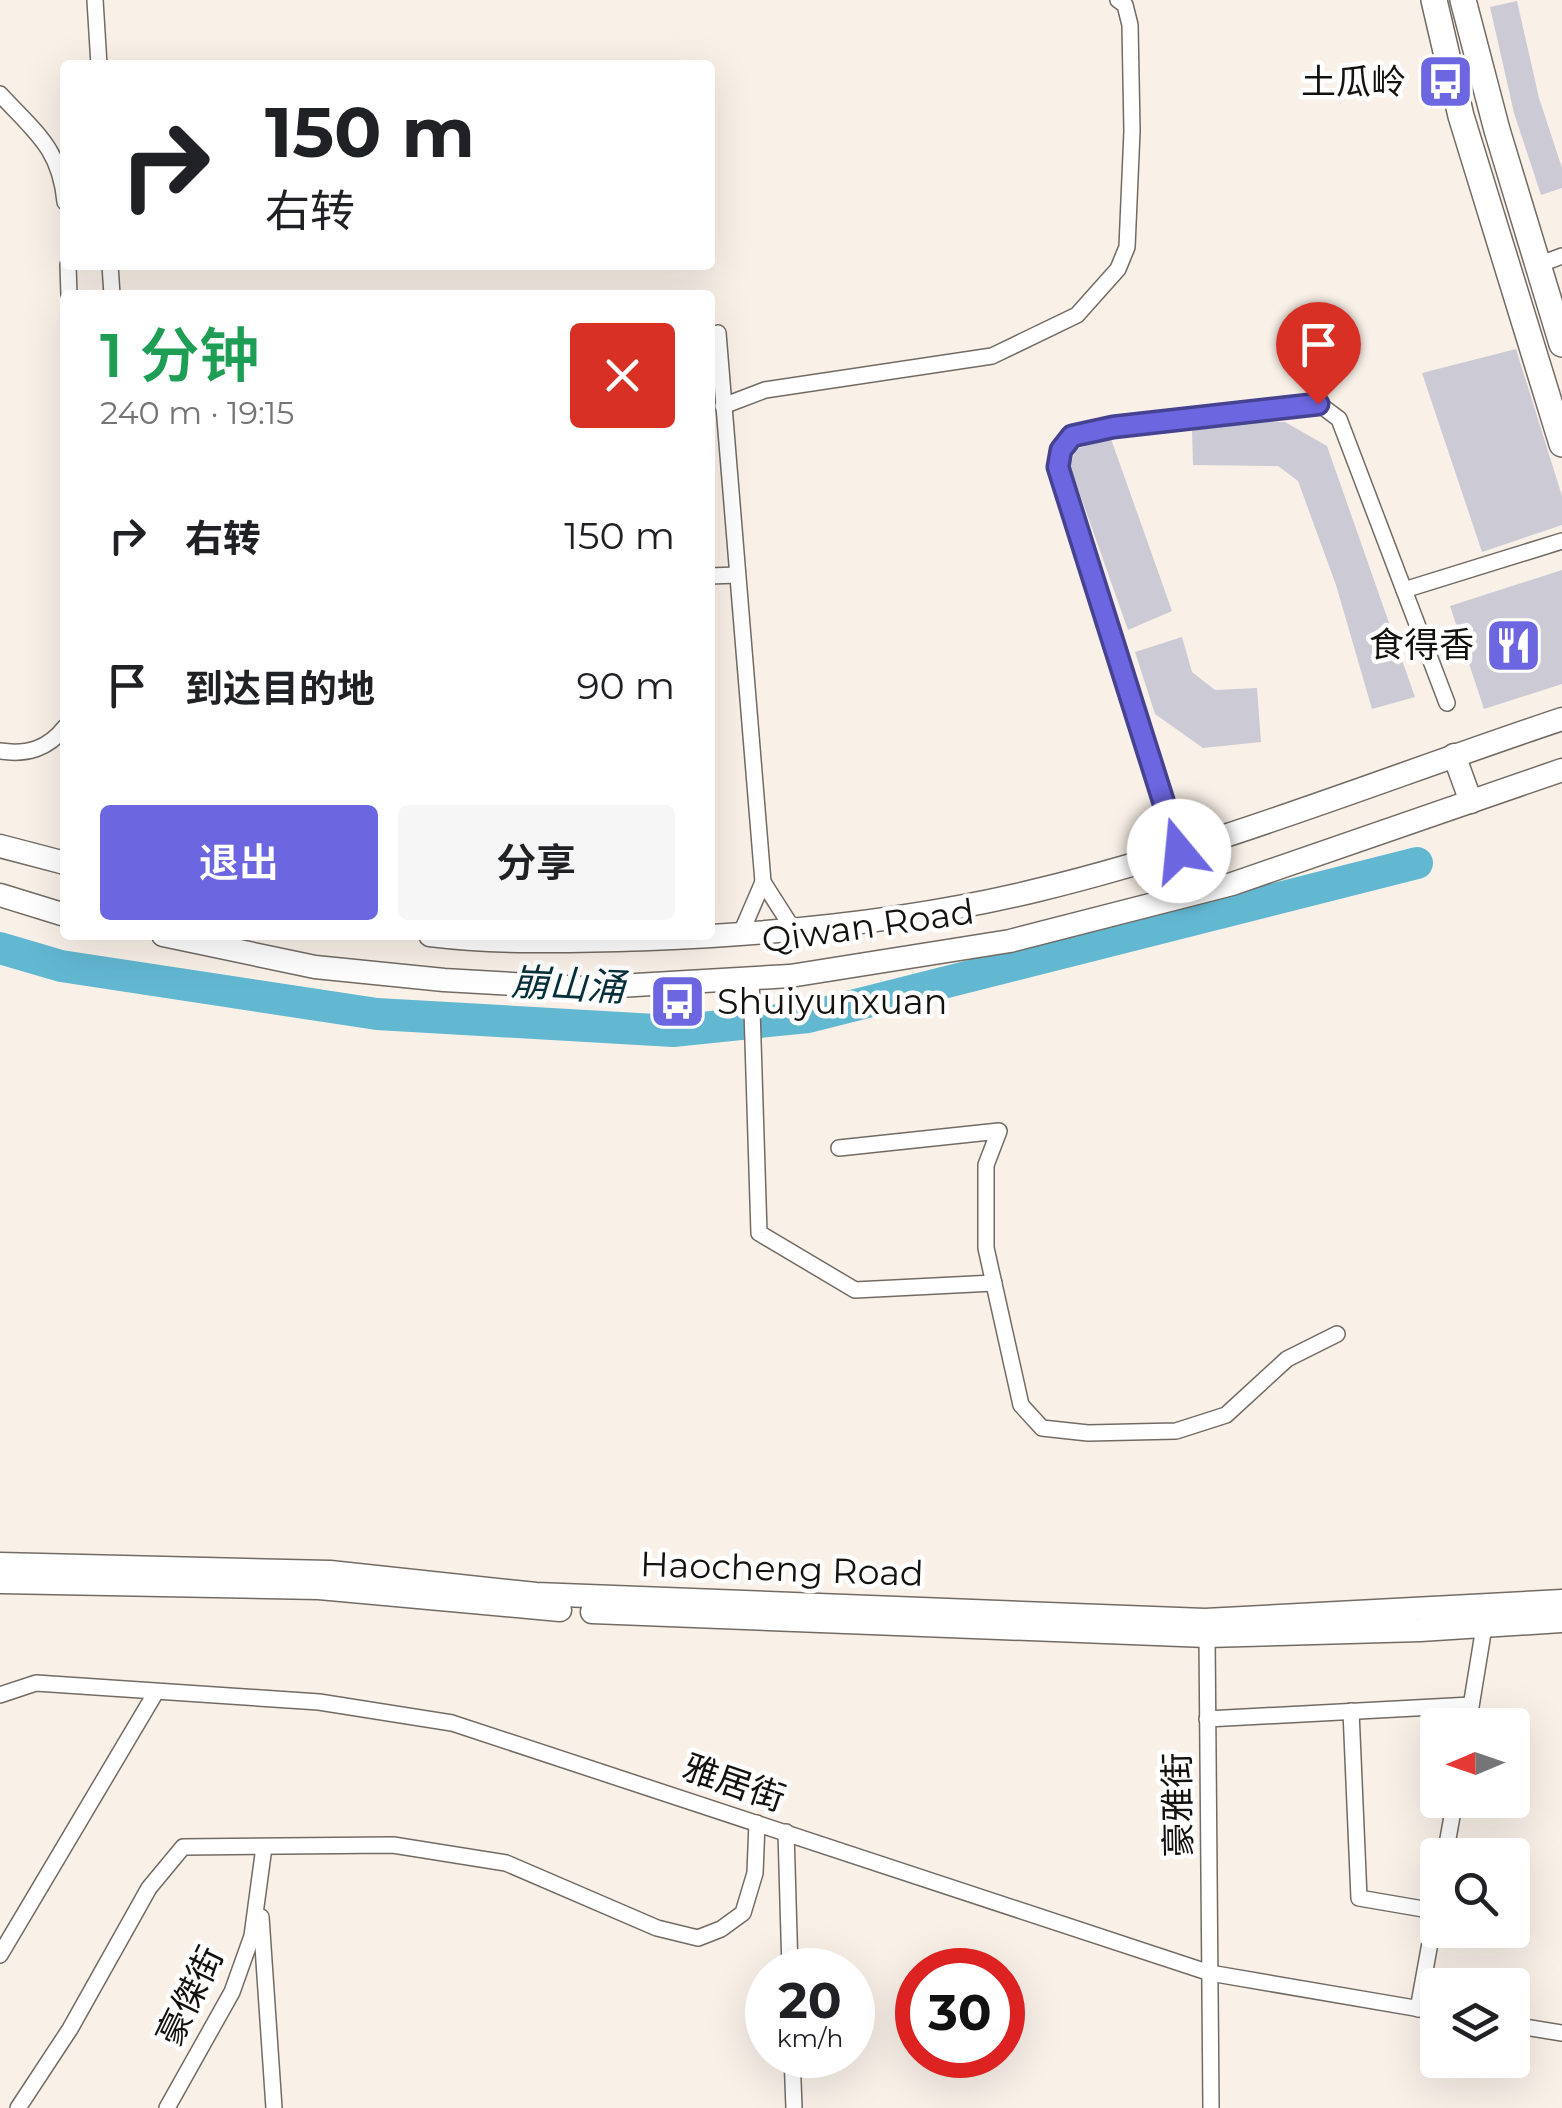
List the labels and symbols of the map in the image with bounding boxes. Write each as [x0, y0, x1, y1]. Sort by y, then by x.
bus stop icon: 土瓜岭 [1415, 52, 1475, 112]
place label: 土瓜岭 [1301, 60, 1406, 103]
pin [1276, 302, 1361, 405]
restaurant icon: 食得香 [1483, 615, 1543, 675]
place label: 食得香 [1369, 623, 1474, 666]
position arrow [1127, 799, 1231, 903]
street label: Qiwan Road [759, 889, 977, 962]
water label: 崩山涌 [510, 958, 630, 1011]
bus stop icon: Shuiyunxuan [648, 972, 708, 1032]
place label: Shuiyunxuan [717, 980, 947, 1023]
street label: Haocheng Road [640, 1542, 924, 1595]
north arrow [1420, 1708, 1530, 1818]
street label: 雅居街 [678, 1745, 791, 1820]
street label: 豪雅街 [1155, 1752, 1200, 1858]
street label: 豪傑街 [147, 1939, 232, 2052]
speed limit sign: 30 [895, 1948, 1025, 2078]

